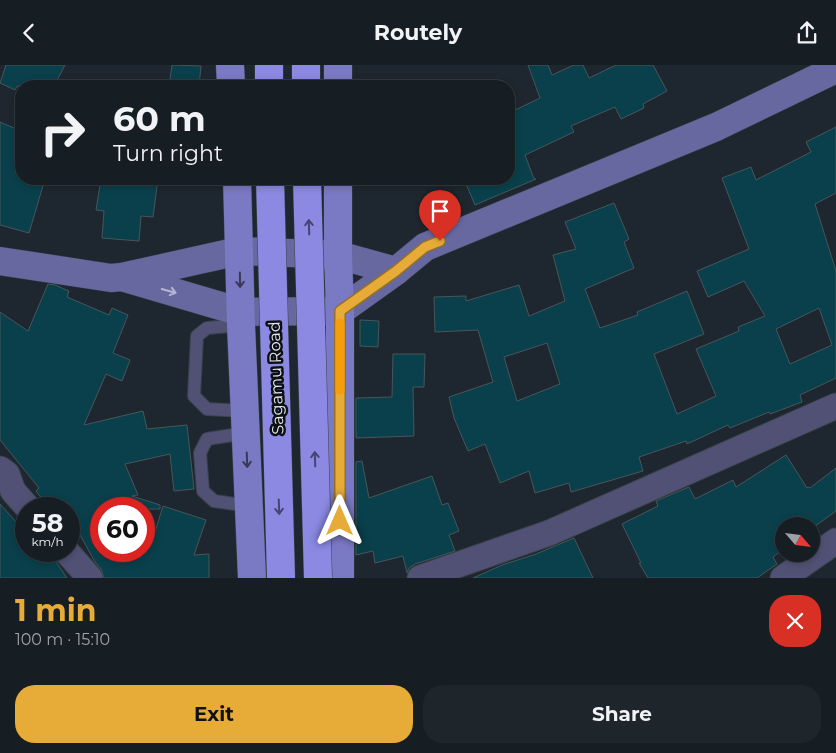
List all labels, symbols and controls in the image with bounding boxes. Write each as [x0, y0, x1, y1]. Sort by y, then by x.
icon: back [15, 19, 43, 47]
text: Routely [374, 19, 462, 46]
icon: share [793, 19, 821, 47]
text: 60 m [113, 97, 206, 140]
icon: right [30, 100, 95, 165]
text: Turn right [113, 140, 223, 167]
pin [419, 190, 461, 241]
icon: arrive [426, 197, 454, 225]
one-way arrow [304, 219, 314, 236]
one-way arrow [235, 272, 245, 288]
one-way arrow [160, 286, 176, 296]
street label: Sagamu Road [265, 321, 287, 435]
one-way arrow [242, 452, 251, 468]
one-way arrow [310, 452, 320, 468]
position arrow [313, 494, 365, 546]
speed limit sign: 60 [90, 497, 155, 562]
one-way arrow [274, 499, 284, 515]
text: 58 [32, 508, 63, 538]
north arrow [775, 517, 820, 563]
map controls [775, 517, 820, 562]
text: km/h [31, 534, 64, 549]
text: 1 min [15, 592, 96, 629]
button: close [769, 595, 821, 647]
text: 100 m · 15:10 [15, 630, 110, 649]
button: Exit [15, 685, 413, 743]
button: Share [423, 685, 821, 743]

